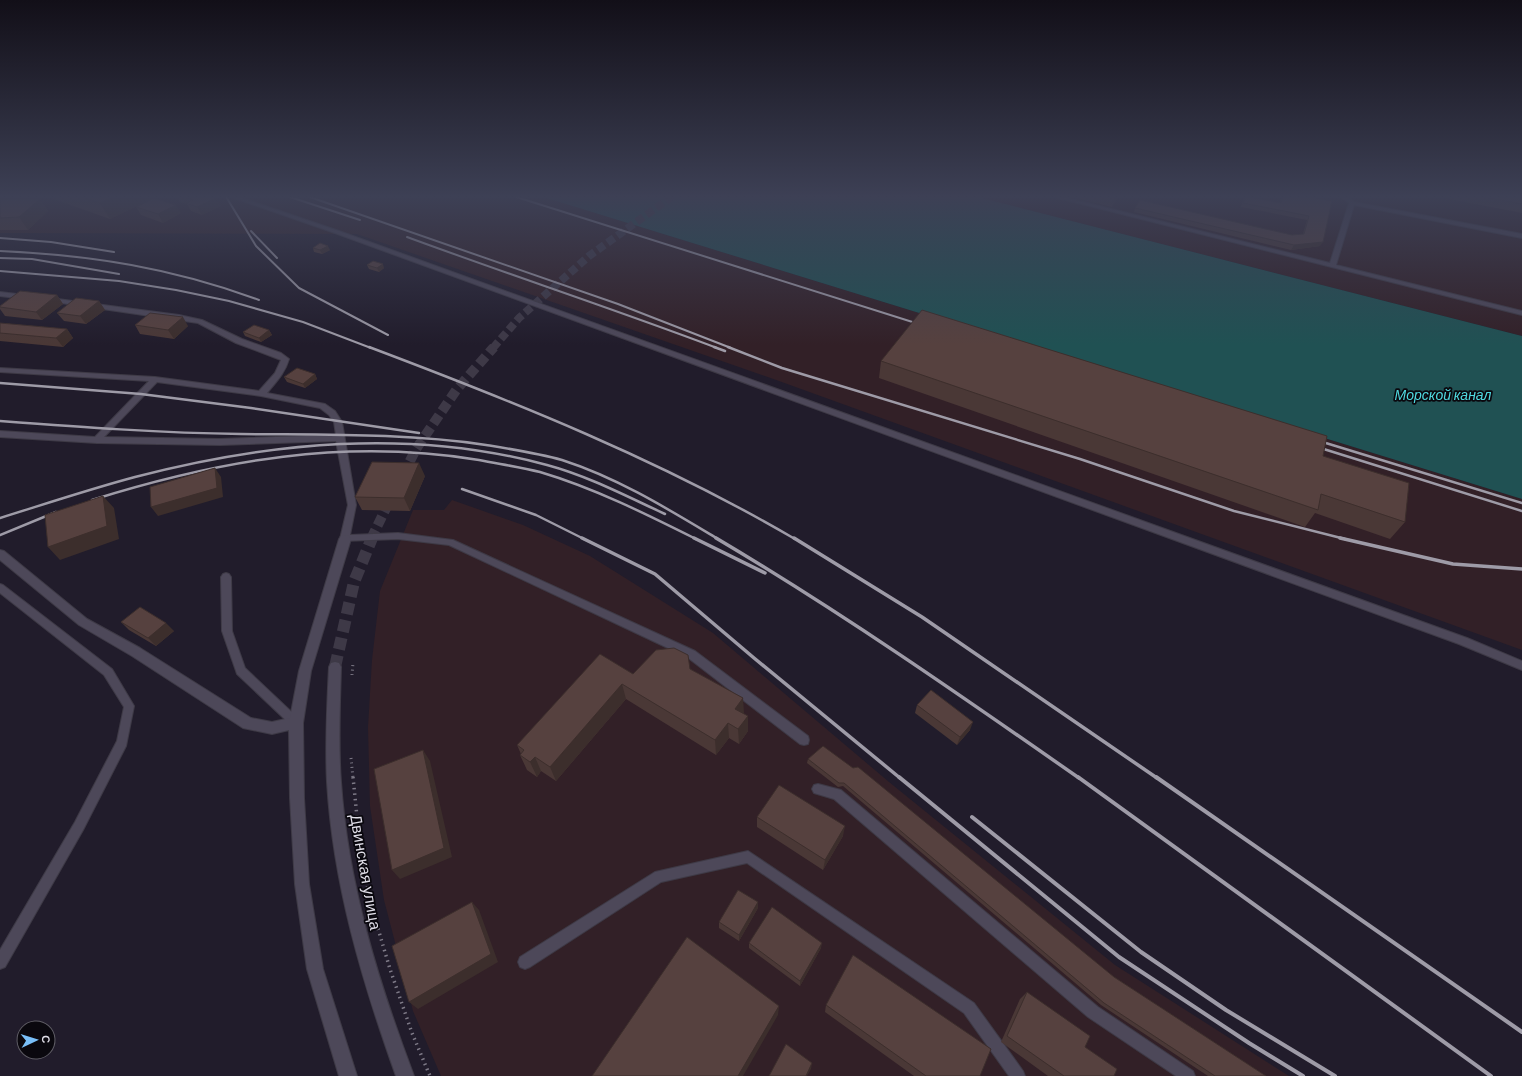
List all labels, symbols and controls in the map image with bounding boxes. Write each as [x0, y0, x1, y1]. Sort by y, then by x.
water label: Морской канал [1395, 386, 1491, 403]
street label: Двинская улица [347, 813, 386, 931]
north arrow [16, 1020, 56, 1060]
text: С [40, 1035, 53, 1044]

